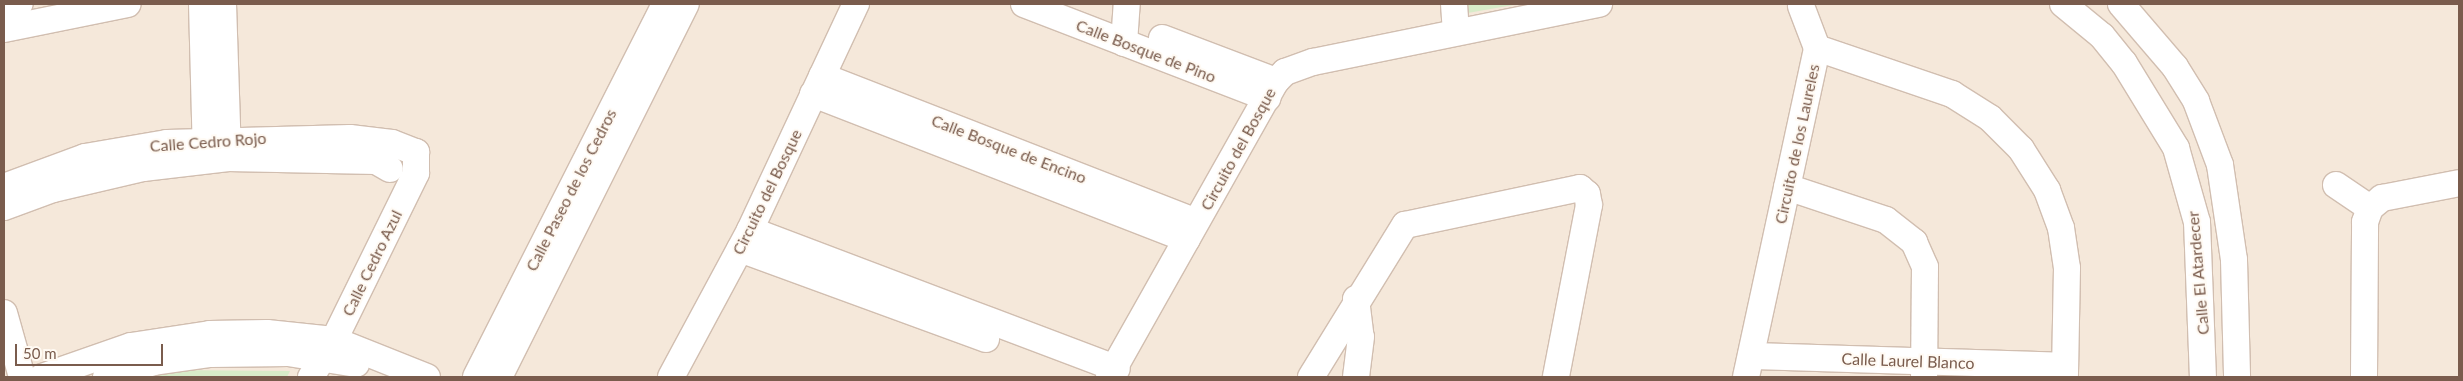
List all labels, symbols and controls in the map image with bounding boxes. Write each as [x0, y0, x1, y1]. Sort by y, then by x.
street label: Calle Bosque de Pino [1073, 15, 1219, 87]
street label: Circuito de los Laureles [1771, 62, 1823, 226]
street label: Circuito del Bosque [1196, 84, 1280, 214]
street label: Calle Paseo de los Cedros [522, 106, 620, 274]
street label: Calle Bosque de Encino [929, 111, 1089, 187]
street label: Circuito del Bosque [728, 126, 806, 258]
street label: Calle Cedro Rojo [149, 128, 267, 156]
street label: Calle Cedro Azul [338, 207, 406, 319]
street label: Calle El Atardecer [2183, 210, 2213, 336]
scale bar [18, 334, 165, 366]
text: 50 m [23, 344, 57, 362]
street label: Calle Laurel Blanco [1841, 349, 1975, 373]

